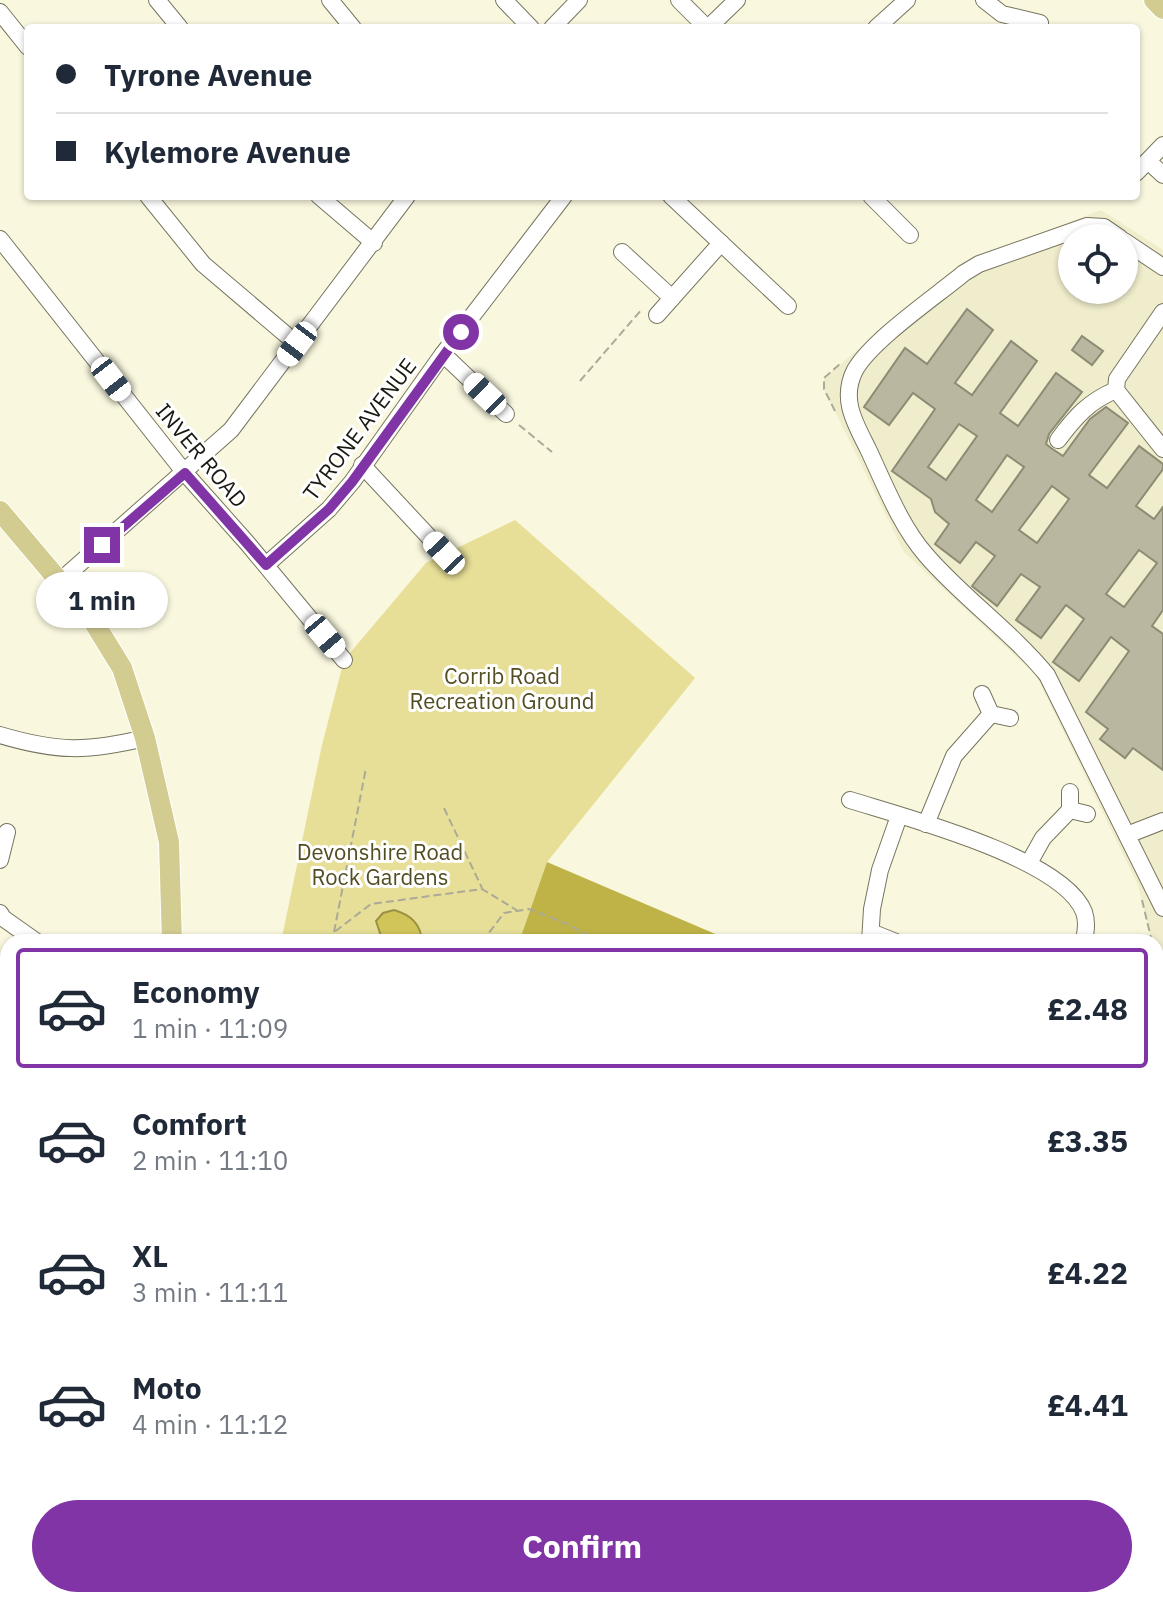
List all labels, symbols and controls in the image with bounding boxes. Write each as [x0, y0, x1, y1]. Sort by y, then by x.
text: Tyrone Avenue [104, 55, 312, 94]
text: Kylemore Avenue [104, 132, 351, 171]
map controls [1058, 224, 1138, 304]
button: locate [1058, 224, 1138, 304]
route start [443, 314, 479, 350]
car [273, 318, 321, 370]
street label: TYRONE AVENUE [296, 352, 422, 506]
car [87, 353, 135, 405]
car [459, 369, 511, 419]
street label: INVER ROAD [150, 397, 254, 513]
route end [84, 527, 120, 563]
car [419, 527, 469, 579]
callout: 1 min [36, 573, 168, 629]
text: 1 min [68, 583, 136, 617]
car [300, 610, 350, 662]
park label: Corrib Road Recreation Ground [409, 661, 595, 715]
park label: Devonshire Road Rock Gardens [297, 837, 463, 891]
icon: car [36, 972, 108, 1044]
text: Economy [132, 972, 260, 1011]
text: £2.48 [1047, 989, 1128, 1028]
text: 1 min · 11:09 [132, 1011, 288, 1045]
icon: car [36, 1104, 108, 1176]
text: Comfort [132, 1104, 247, 1143]
text: £3.35 [1047, 1121, 1128, 1160]
text: 2 min · 11:10 [132, 1143, 288, 1177]
icon: car [36, 1236, 108, 1308]
text: XL [132, 1236, 168, 1275]
text: £4.22 [1047, 1253, 1128, 1292]
text: 3 min · 11:11 [132, 1275, 288, 1309]
icon: car [36, 1368, 108, 1440]
text: Moto [132, 1368, 202, 1407]
text: £4.41 [1047, 1385, 1128, 1424]
text: 4 min · 11:12 [132, 1407, 288, 1441]
button: Confirm [32, 1500, 1132, 1592]

